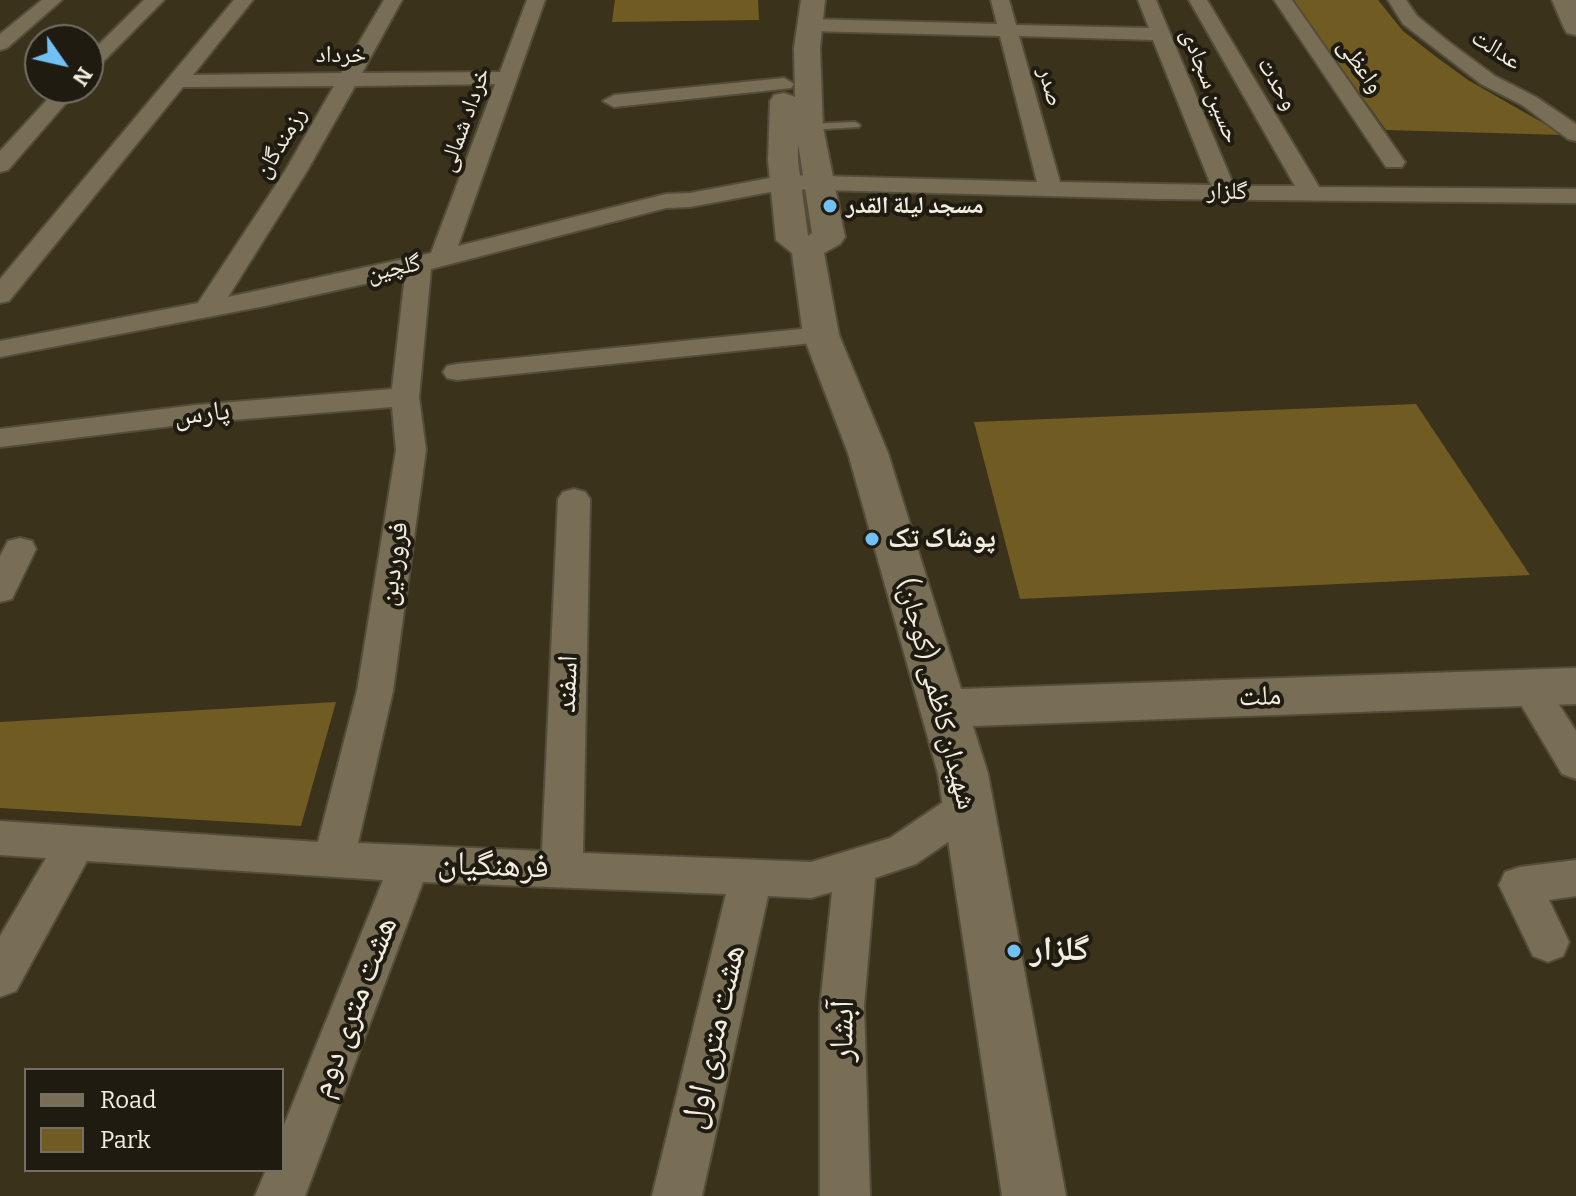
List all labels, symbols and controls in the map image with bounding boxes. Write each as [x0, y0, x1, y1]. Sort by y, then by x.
street label: عدالت [1466, 23, 1526, 77]
north arrow [24, 24, 104, 104]
street label: حسین سجادی [1174, 24, 1246, 148]
street label: واعظی [1331, 33, 1389, 99]
street label: خرداد [316, 41, 366, 69]
street label: وحدت [1250, 52, 1304, 116]
text: N [67, 62, 99, 91]
street label: خرداد شمالی [433, 64, 497, 176]
street label: صدر [1031, 64, 1069, 110]
street label: رزمندگان [249, 102, 313, 184]
street label: گلزار [1206, 177, 1248, 207]
place label: مسجد لیلة القدر [846, 192, 984, 220]
marker: مسجد لیلة القدر [821, 197, 839, 215]
street label: گلچین [364, 249, 424, 289]
street label: پارس [172, 394, 232, 434]
street label: فروردین [371, 520, 417, 608]
place label: پوشاک تک [888, 522, 996, 556]
marker: پوشاک تک [863, 530, 881, 548]
street label: شهیدان کاظمی (کوجان) [889, 575, 983, 813]
street label: اسفند [550, 655, 586, 713]
street label: ملت [1238, 679, 1282, 715]
street label: فرهنگیان [437, 844, 549, 888]
street label: هشت متری دوم [301, 911, 407, 1103]
place label: گلزار [1030, 931, 1089, 971]
street label: هشت متری اول [673, 941, 755, 1133]
marker: گلزار [1005, 942, 1023, 960]
street label: آبشار [822, 1000, 864, 1062]
legend [24, 1068, 284, 1172]
text: Road [100, 1086, 156, 1114]
text: Park [100, 1126, 151, 1154]

